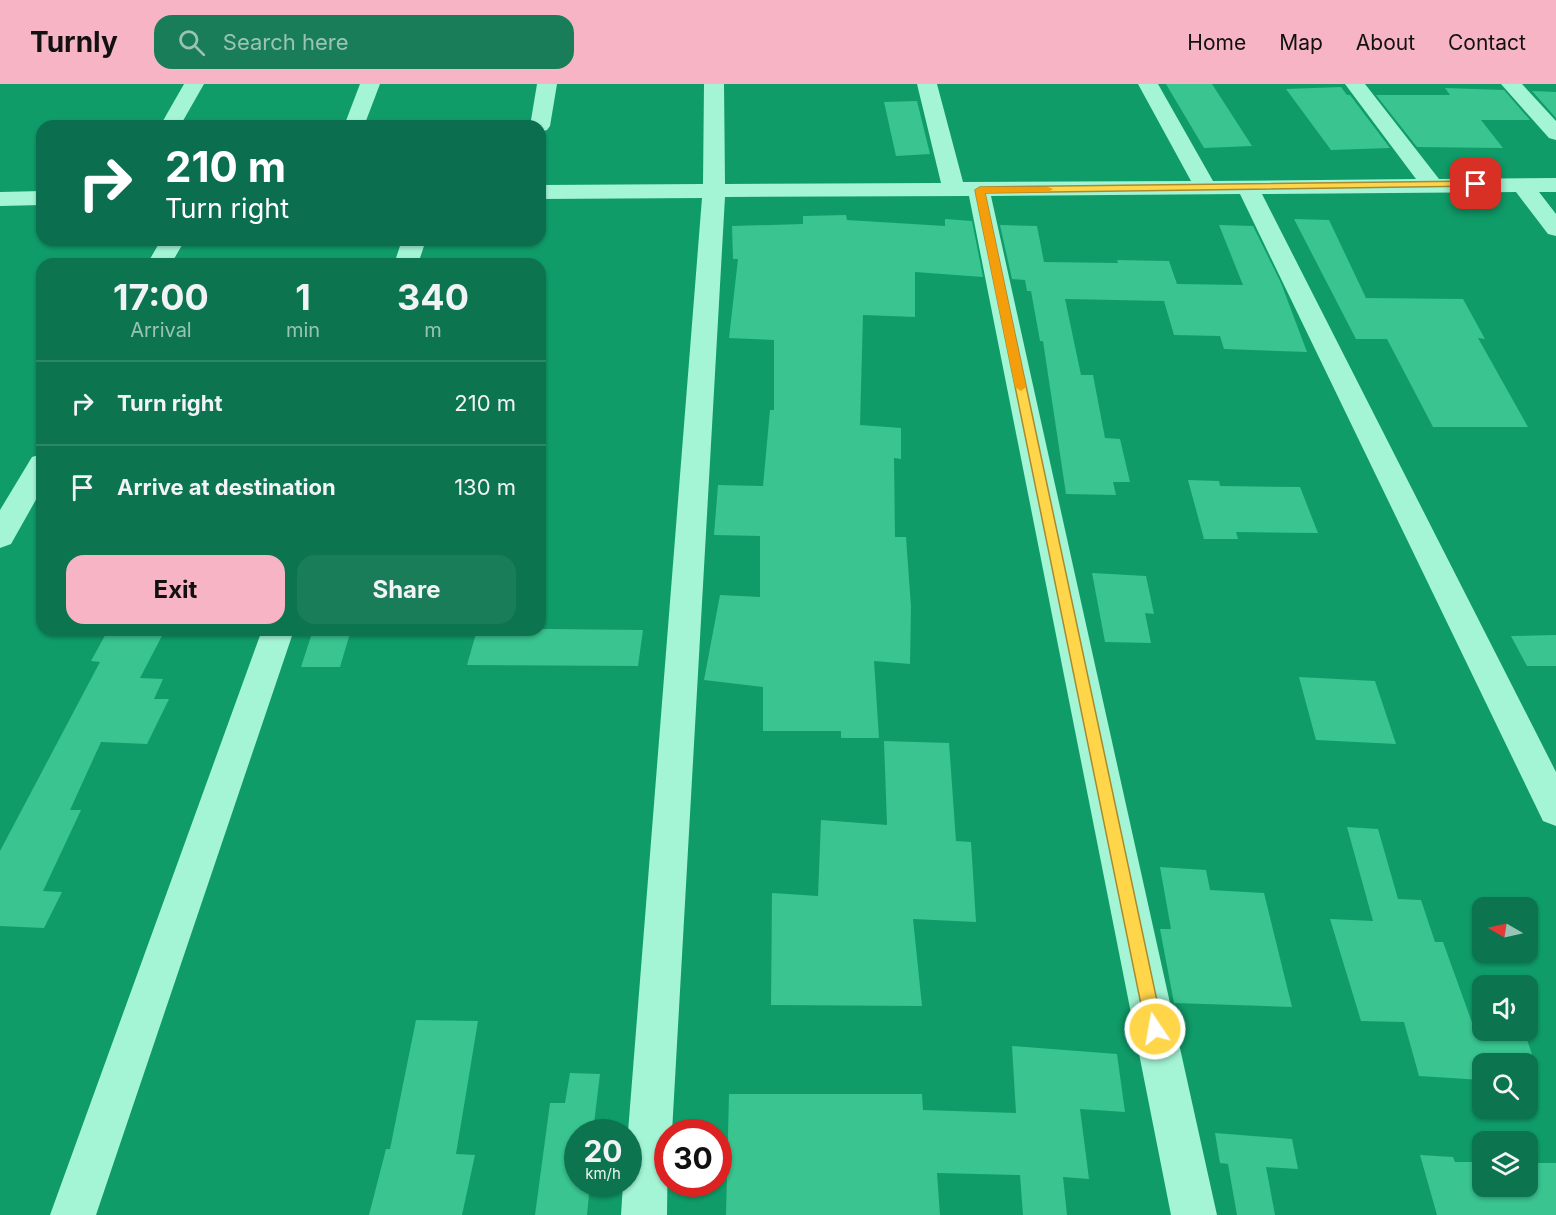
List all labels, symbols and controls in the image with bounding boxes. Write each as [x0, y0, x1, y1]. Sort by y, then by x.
search box [154, 15, 574, 69]
text: Turnly [30, 25, 118, 59]
icon: search [175, 26, 208, 59]
text: Search here [223, 29, 349, 55]
text: Home [1187, 30, 1246, 55]
text: Map [1279, 30, 1323, 55]
text: About [1356, 30, 1415, 55]
text: Contact [1448, 30, 1526, 55]
text: 210 m [165, 141, 286, 192]
icon: right [66, 144, 144, 222]
pin [1450, 158, 1501, 209]
icon: arrive [1459, 167, 1492, 200]
text: Turn right [165, 192, 289, 225]
text: 17:00 [113, 275, 209, 319]
text: 1 [295, 275, 311, 319]
text: 340 [397, 275, 469, 319]
text: Arrival [130, 318, 192, 342]
text: min [286, 318, 320, 342]
text: m [424, 318, 442, 342]
icon: right [66, 387, 99, 420]
text: Turn right [117, 390, 223, 416]
text: 210 m [454, 390, 516, 416]
icon: arrive [66, 471, 99, 504]
text: Arrive at destination [117, 474, 336, 500]
text: 130 m [454, 474, 516, 500]
button: Exit [66, 555, 285, 624]
button: Share [297, 555, 516, 624]
north arrow [1472, 897, 1538, 963]
map controls [1472, 897, 1538, 1197]
button: sound [1472, 975, 1538, 1041]
position arrow [1123, 997, 1187, 1061]
button: search [1472, 1053, 1538, 1119]
speed limit sign: 30 [654, 1119, 732, 1197]
button: layers [1472, 1131, 1538, 1197]
text: 20 [583, 1133, 623, 1169]
text: km/h [585, 1164, 621, 1183]

